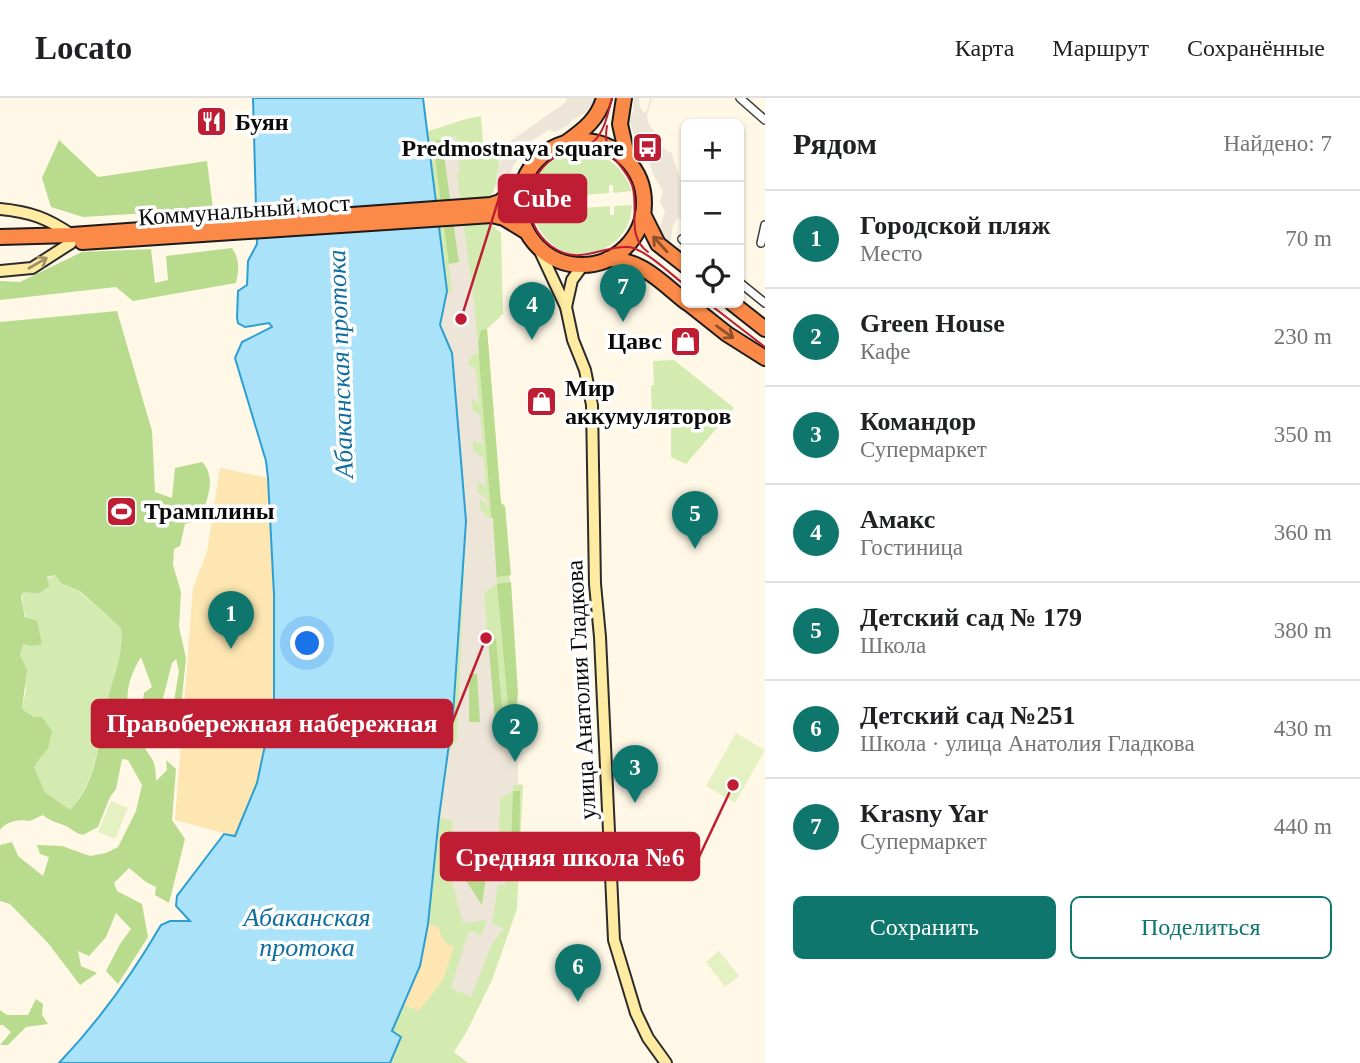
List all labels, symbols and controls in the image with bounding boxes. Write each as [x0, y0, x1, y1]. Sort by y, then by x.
text: Locato [35, 30, 132, 66]
text: Карта [955, 35, 1014, 61]
text: Маршрут [1052, 35, 1149, 61]
text: Сохранённые [1187, 35, 1325, 61]
restaurant icon: Буян [195, 105, 229, 139]
place label: Буян [235, 109, 289, 135]
map controls [681, 119, 744, 308]
button: + [681, 119, 744, 182]
text: Рядом [793, 127, 877, 160]
bus stop icon: Predmostnaya square [630, 131, 664, 165]
text: Найдено: 7 [1224, 131, 1332, 156]
place label: Predmostnaya square [402, 135, 624, 161]
callout: Cube [499, 175, 586, 222]
button: − [681, 182, 744, 245]
text: Cube [512, 184, 572, 213]
street label: Коммунальный мост [137, 190, 351, 230]
text: Городской пляж [860, 211, 1050, 240]
text: 1 [810, 226, 822, 251]
text: 70 m [1285, 226, 1332, 251]
one-way arrow [652, 235, 668, 253]
text: Место [860, 241, 922, 266]
button: locate [681, 245, 744, 308]
water label: Абаканская протока [322, 249, 359, 481]
one-way arrow [27, 256, 47, 270]
pin: 7 [600, 264, 646, 322]
pin: 4 [509, 282, 555, 340]
text: Green House [860, 309, 1005, 338]
shop icon: Цавс [668, 324, 702, 358]
text: 2 [810, 324, 822, 349]
text: 230 m [1274, 324, 1332, 349]
one-way arrow [715, 325, 734, 339]
place label: Цавс [607, 328, 662, 354]
text: Кафе [860, 339, 910, 364]
place label: Мир аккумуляторов [565, 375, 731, 429]
shop icon: Мир аккумуляторов [525, 385, 559, 419]
text: Командор [860, 407, 976, 436]
text: 3 [810, 422, 822, 447]
text: 350 m [1274, 422, 1332, 447]
text: Супермаркет [860, 437, 987, 462]
pin: 5 [672, 491, 718, 549]
sports icon: Трамплины [104, 494, 138, 528]
place label: Трамплины [144, 498, 275, 524]
text: Амакс [860, 505, 935, 534]
text: 4 [810, 520, 822, 545]
text: 360 m [1274, 520, 1332, 545]
text: Гостиница [860, 535, 963, 560]
street label: улица Анатолия Гладкова [561, 559, 601, 821]
pin: 1 [208, 591, 254, 649]
text: Детский сад № 179 [860, 603, 1082, 632]
text: 5 [810, 618, 822, 643]
text: 380 m [1274, 618, 1332, 643]
your location [290, 626, 324, 660]
text: Школа [860, 633, 926, 658]
callout: Правобережная набережная [92, 700, 452, 747]
text: Детский сад №251 [860, 701, 1075, 730]
pin: 2 [492, 704, 538, 762]
text: Правобережная набережная [106, 709, 438, 738]
text: 6 [810, 716, 822, 741]
text: 430 m [1274, 716, 1332, 741]
text: Школа · улица Анатолия Гладкова [860, 731, 1195, 756]
pin: 3 [612, 745, 658, 803]
text: Krasny Yar [860, 799, 988, 828]
text: 7 [810, 814, 822, 839]
text: 440 m [1274, 814, 1332, 839]
text: Супермаркет [860, 829, 987, 854]
callout: Средняя школа №6 [441, 833, 699, 880]
text: Средняя школа №6 [455, 843, 685, 872]
button: Сохранить [793, 896, 1056, 959]
button: Поделиться [1070, 896, 1332, 959]
water label: Абаканская протока [241, 903, 371, 962]
pin: 6 [555, 944, 601, 1002]

